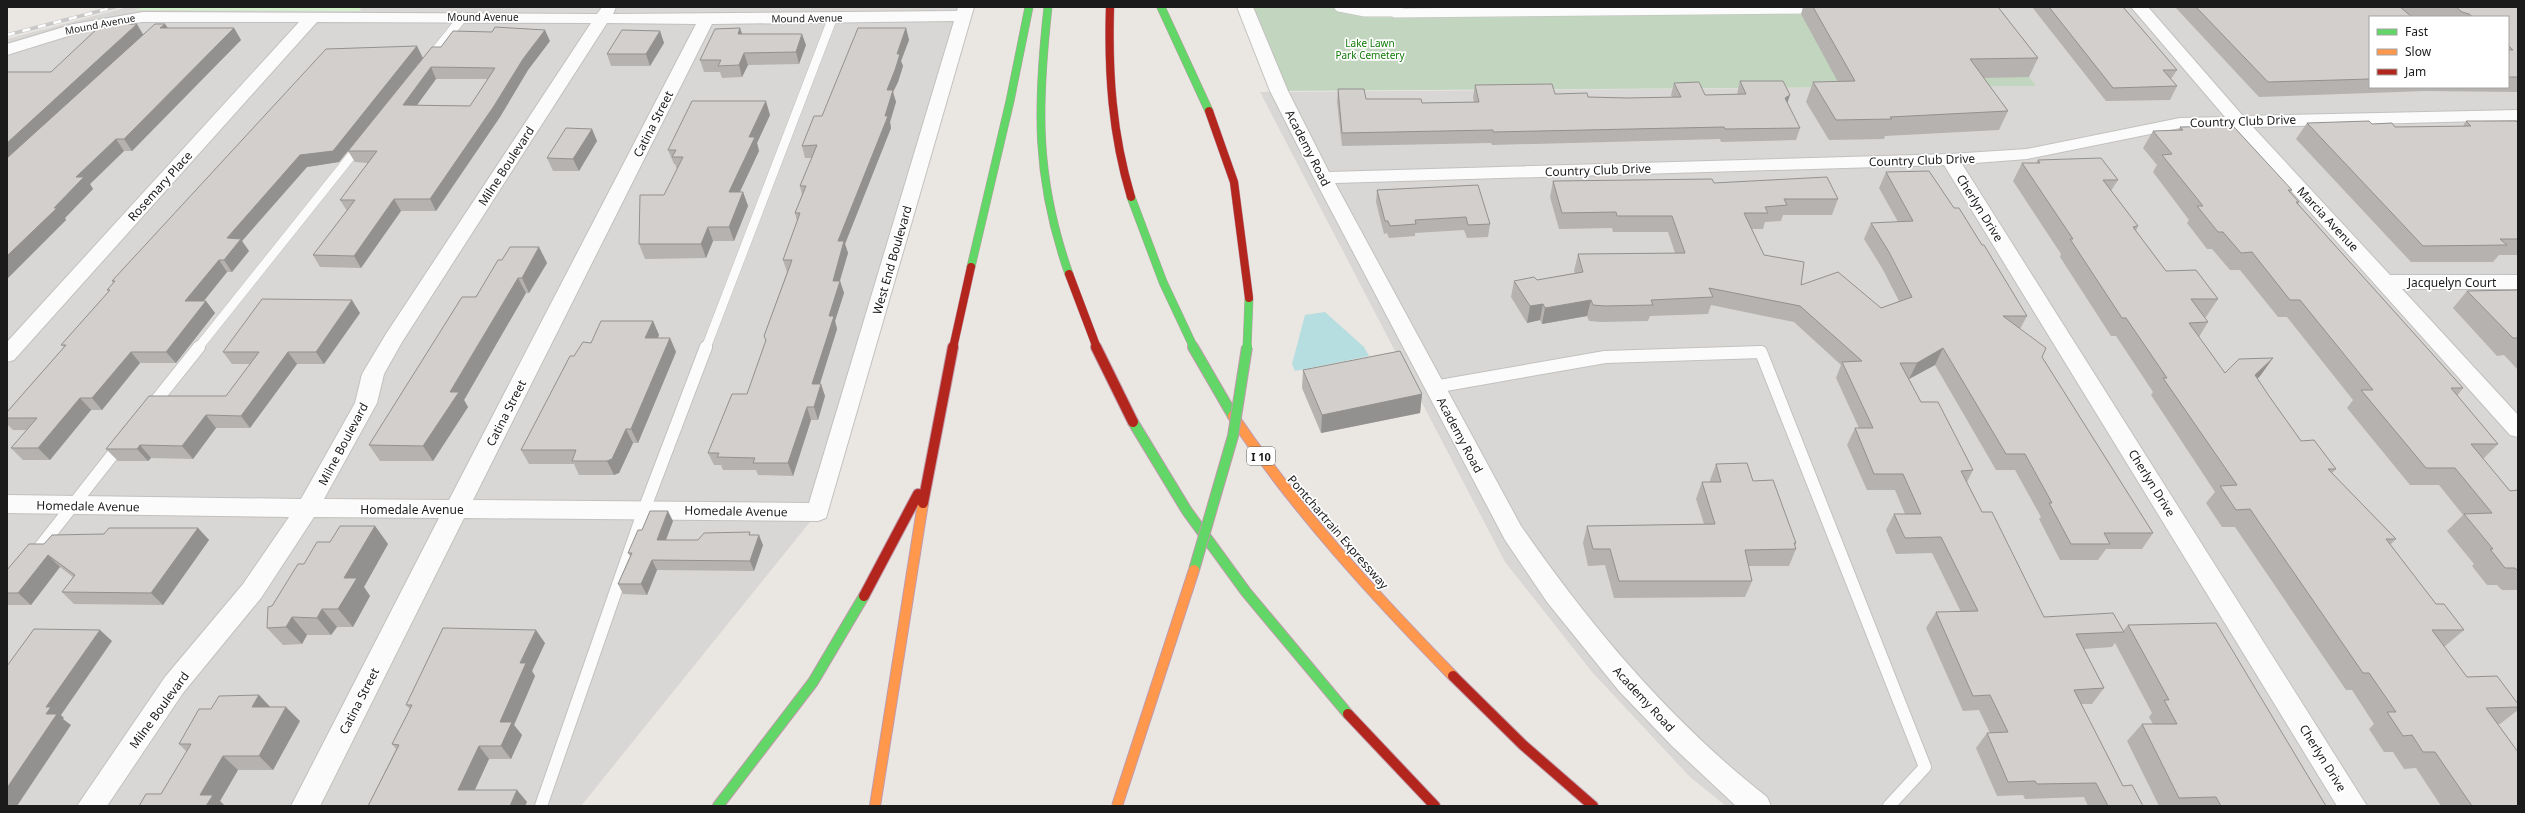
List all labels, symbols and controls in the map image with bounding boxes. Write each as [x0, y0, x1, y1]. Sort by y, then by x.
street label: Mound Avenue [64, 10, 137, 38]
street label: Mound Avenue [447, 10, 519, 24]
street label: Mound Avenue [771, 10, 843, 26]
legend [2369, 16, 2509, 88]
text: Fast [2405, 23, 2429, 40]
park label: Lake Lawn Park Cemetery [1335, 36, 1405, 62]
text: Slow [2405, 43, 2432, 60]
text: Jam [2404, 63, 2426, 80]
street label: Catina Street [629, 87, 677, 160]
street label: Academy Road [1281, 107, 1335, 189]
street label: Country Club Drive [2189, 111, 2297, 131]
street label: Milne Boulevard [474, 123, 538, 209]
street label: Rosemary Place [124, 147, 196, 225]
street label: Country Club Drive [1868, 150, 1976, 170]
street label: Country Club Drive [1544, 160, 1652, 180]
street label: Cherlyn Drive [1953, 171, 2008, 245]
street label: Marcia Avenue [2293, 183, 2363, 255]
street label: West End Boulevard [868, 204, 916, 316]
street label: Jacquelyn Court [2407, 274, 2497, 291]
street label: Catina Street [482, 376, 530, 449]
street label: Academy Road [1433, 394, 1487, 476]
street label: Milne Boulevard [314, 400, 372, 488]
street label: Cherlyn Drive [2125, 446, 2180, 520]
road number: I 10 [1247, 447, 1275, 465]
street label: Pontchartrain Expressway [1284, 471, 1393, 593]
street label: Homedale Avenue [36, 497, 140, 515]
street label: Homedale Avenue [360, 501, 464, 518]
street label: Homedale Avenue [684, 502, 788, 520]
street label: Academy Road [1609, 663, 1679, 735]
street label: Catina Street [335, 664, 383, 737]
street label: Milne Boulevard [125, 668, 193, 752]
street label: Cherlyn Drive [2296, 721, 2351, 795]

